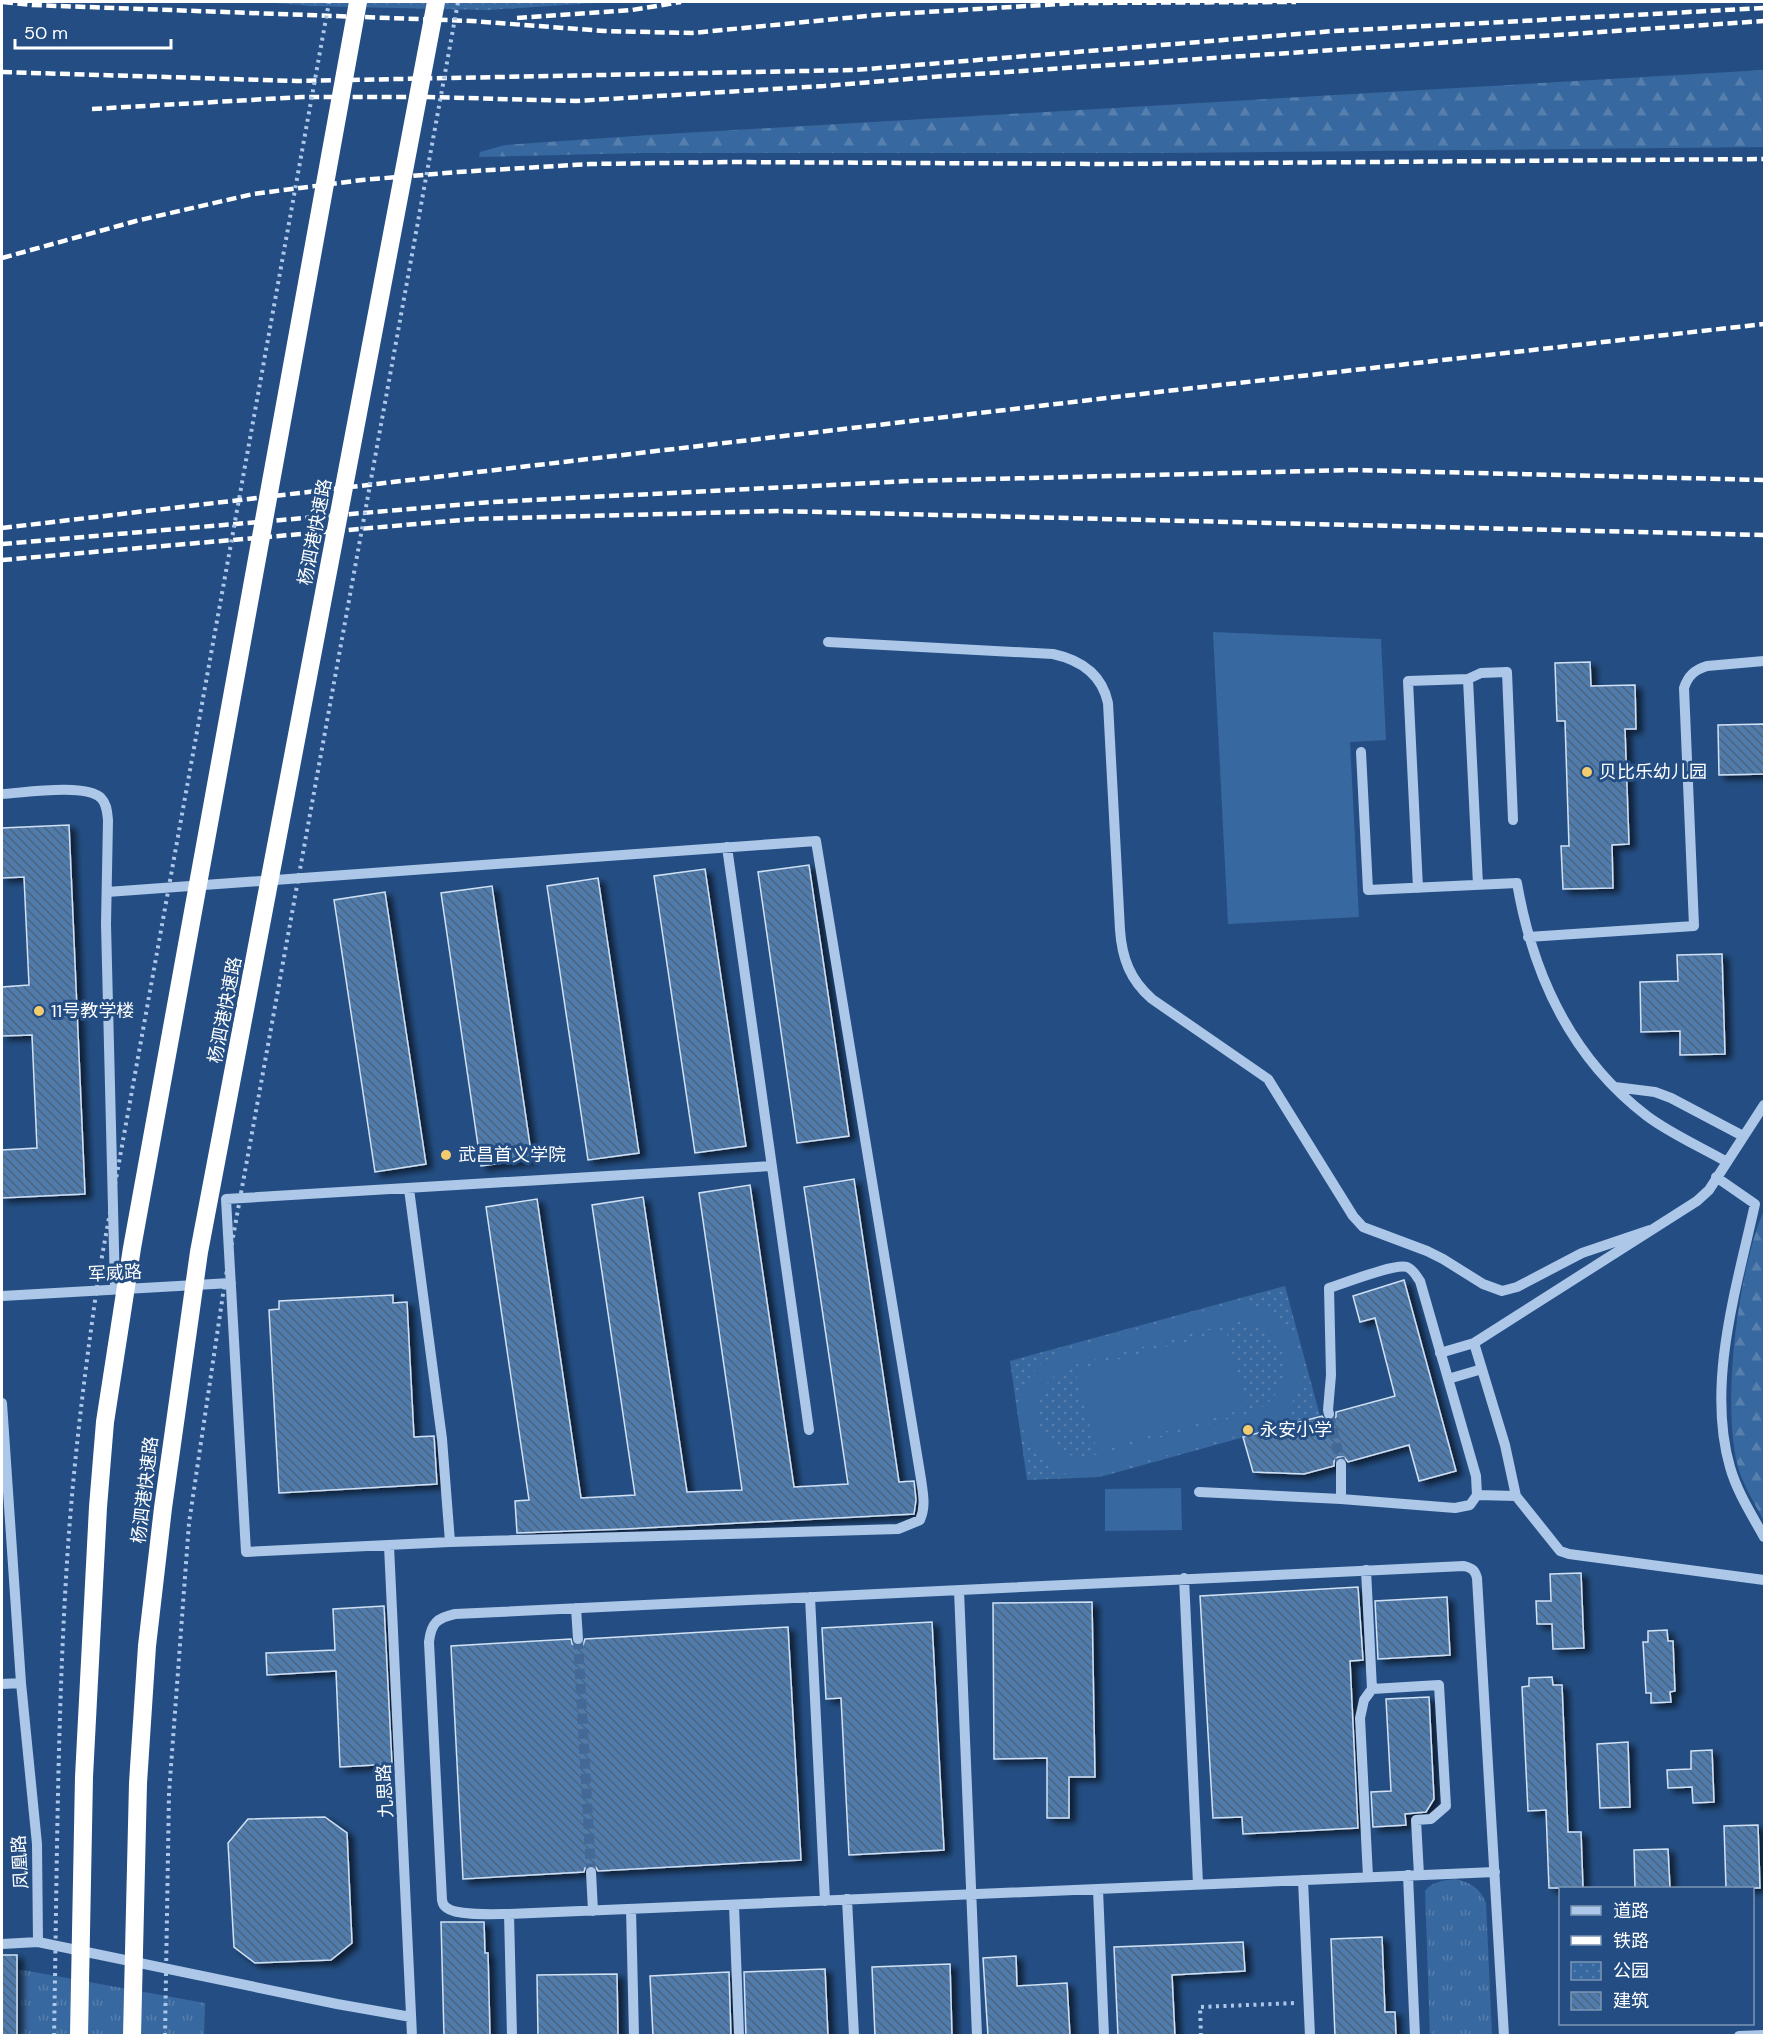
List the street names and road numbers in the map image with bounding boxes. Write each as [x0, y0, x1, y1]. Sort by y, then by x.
street label: 杨泗港快速路 [293, 477, 337, 587]
street label: 杨泗港快速路 [203, 955, 247, 1065]
street label: 军威路 [87, 1260, 143, 1286]
street label: 杨泗港快速路 [127, 1435, 163, 1545]
street label: 九思路 [372, 1763, 398, 1819]
street label: 凤凰路 [7, 1834, 33, 1890]

